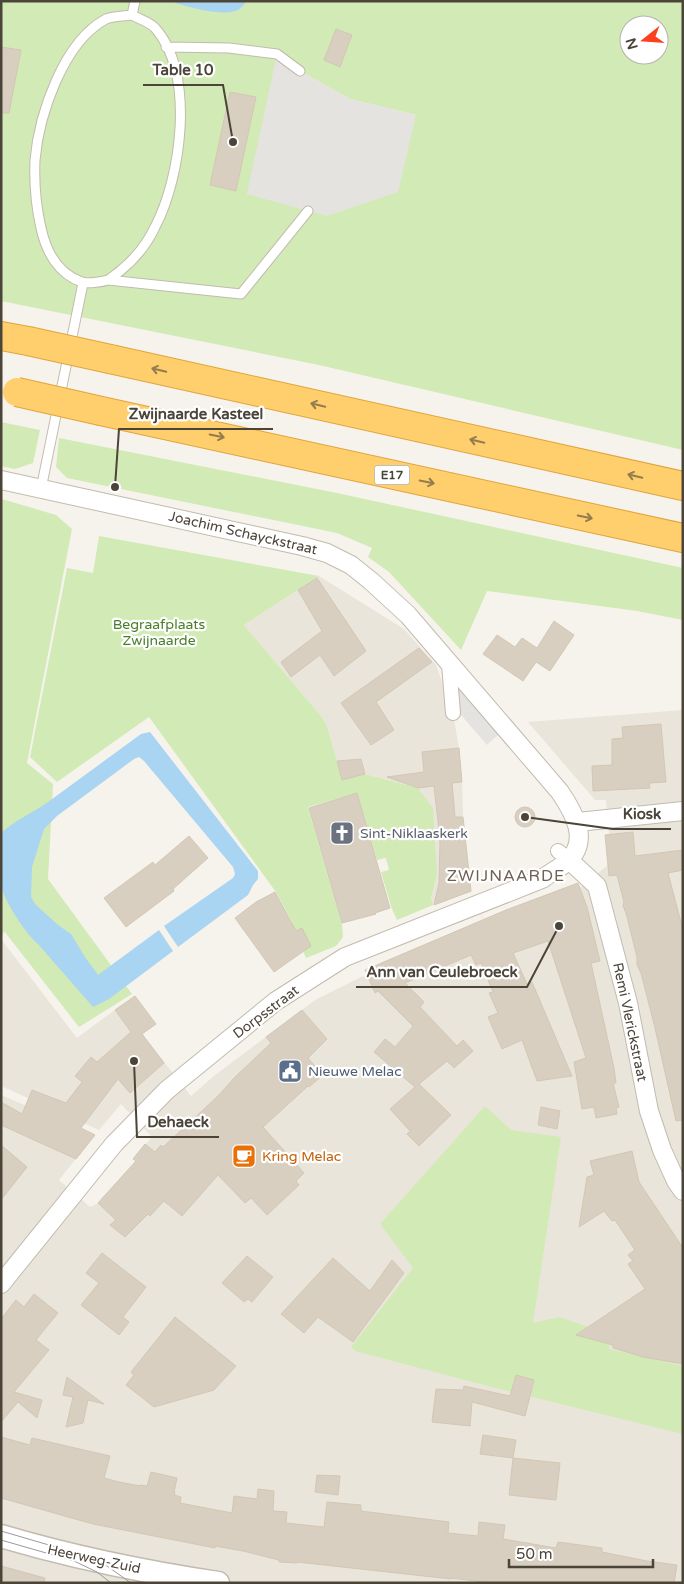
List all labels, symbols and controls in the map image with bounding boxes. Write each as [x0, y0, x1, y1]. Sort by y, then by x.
north arrow [619, 15, 669, 65]
text: N [622, 36, 642, 52]
callout: Table 10 [143, 55, 223, 85]
text: Table 10 [152, 61, 214, 79]
one-way arrow [152, 365, 168, 374]
callout: Zwijnaarde Kasteel [119, 399, 273, 429]
one-way arrow [310, 400, 326, 409]
text: Zwijnaarde Kasteel [129, 405, 263, 424]
one-way arrow [208, 432, 224, 441]
one-way arrow [469, 435, 485, 445]
road number: E17 [374, 466, 410, 484]
one-way arrow [628, 471, 644, 480]
one-way arrow [418, 478, 434, 487]
street label: Joachim Schayckstraat [167, 508, 320, 559]
one-way arrow [577, 513, 593, 522]
park label: Begraafplaats Zwijnaarde [113, 616, 206, 649]
callout: Kiosk [613, 799, 671, 829]
text: Kiosk [623, 805, 661, 823]
church icon: Sint-Niklaaskerk [329, 820, 355, 846]
place label: Sint-Niklaaskerk [360, 825, 468, 842]
district label: ZWIJNAARDE [447, 866, 565, 886]
callout: Ann van Ceulebroeck [356, 957, 527, 987]
street label: Remi Vlerickstraat [609, 961, 651, 1084]
text: Ann van Ceulebroeck [366, 963, 518, 981]
street label: Dorpsstraat [230, 981, 303, 1042]
public building icon: Nieuwe Melac [277, 1058, 303, 1084]
place label: Nieuwe Melac [308, 1063, 402, 1080]
callout: Dehaeck [137, 1107, 219, 1137]
text: Dehaeck [147, 1113, 209, 1131]
cafe icon: Kring Melac [231, 1143, 257, 1169]
place label: Kring Melac [262, 1148, 341, 1165]
scale bar [509, 1536, 653, 1568]
street label: Heerweg-Zuid [46, 1541, 142, 1577]
text: 50 m [516, 1545, 553, 1563]

